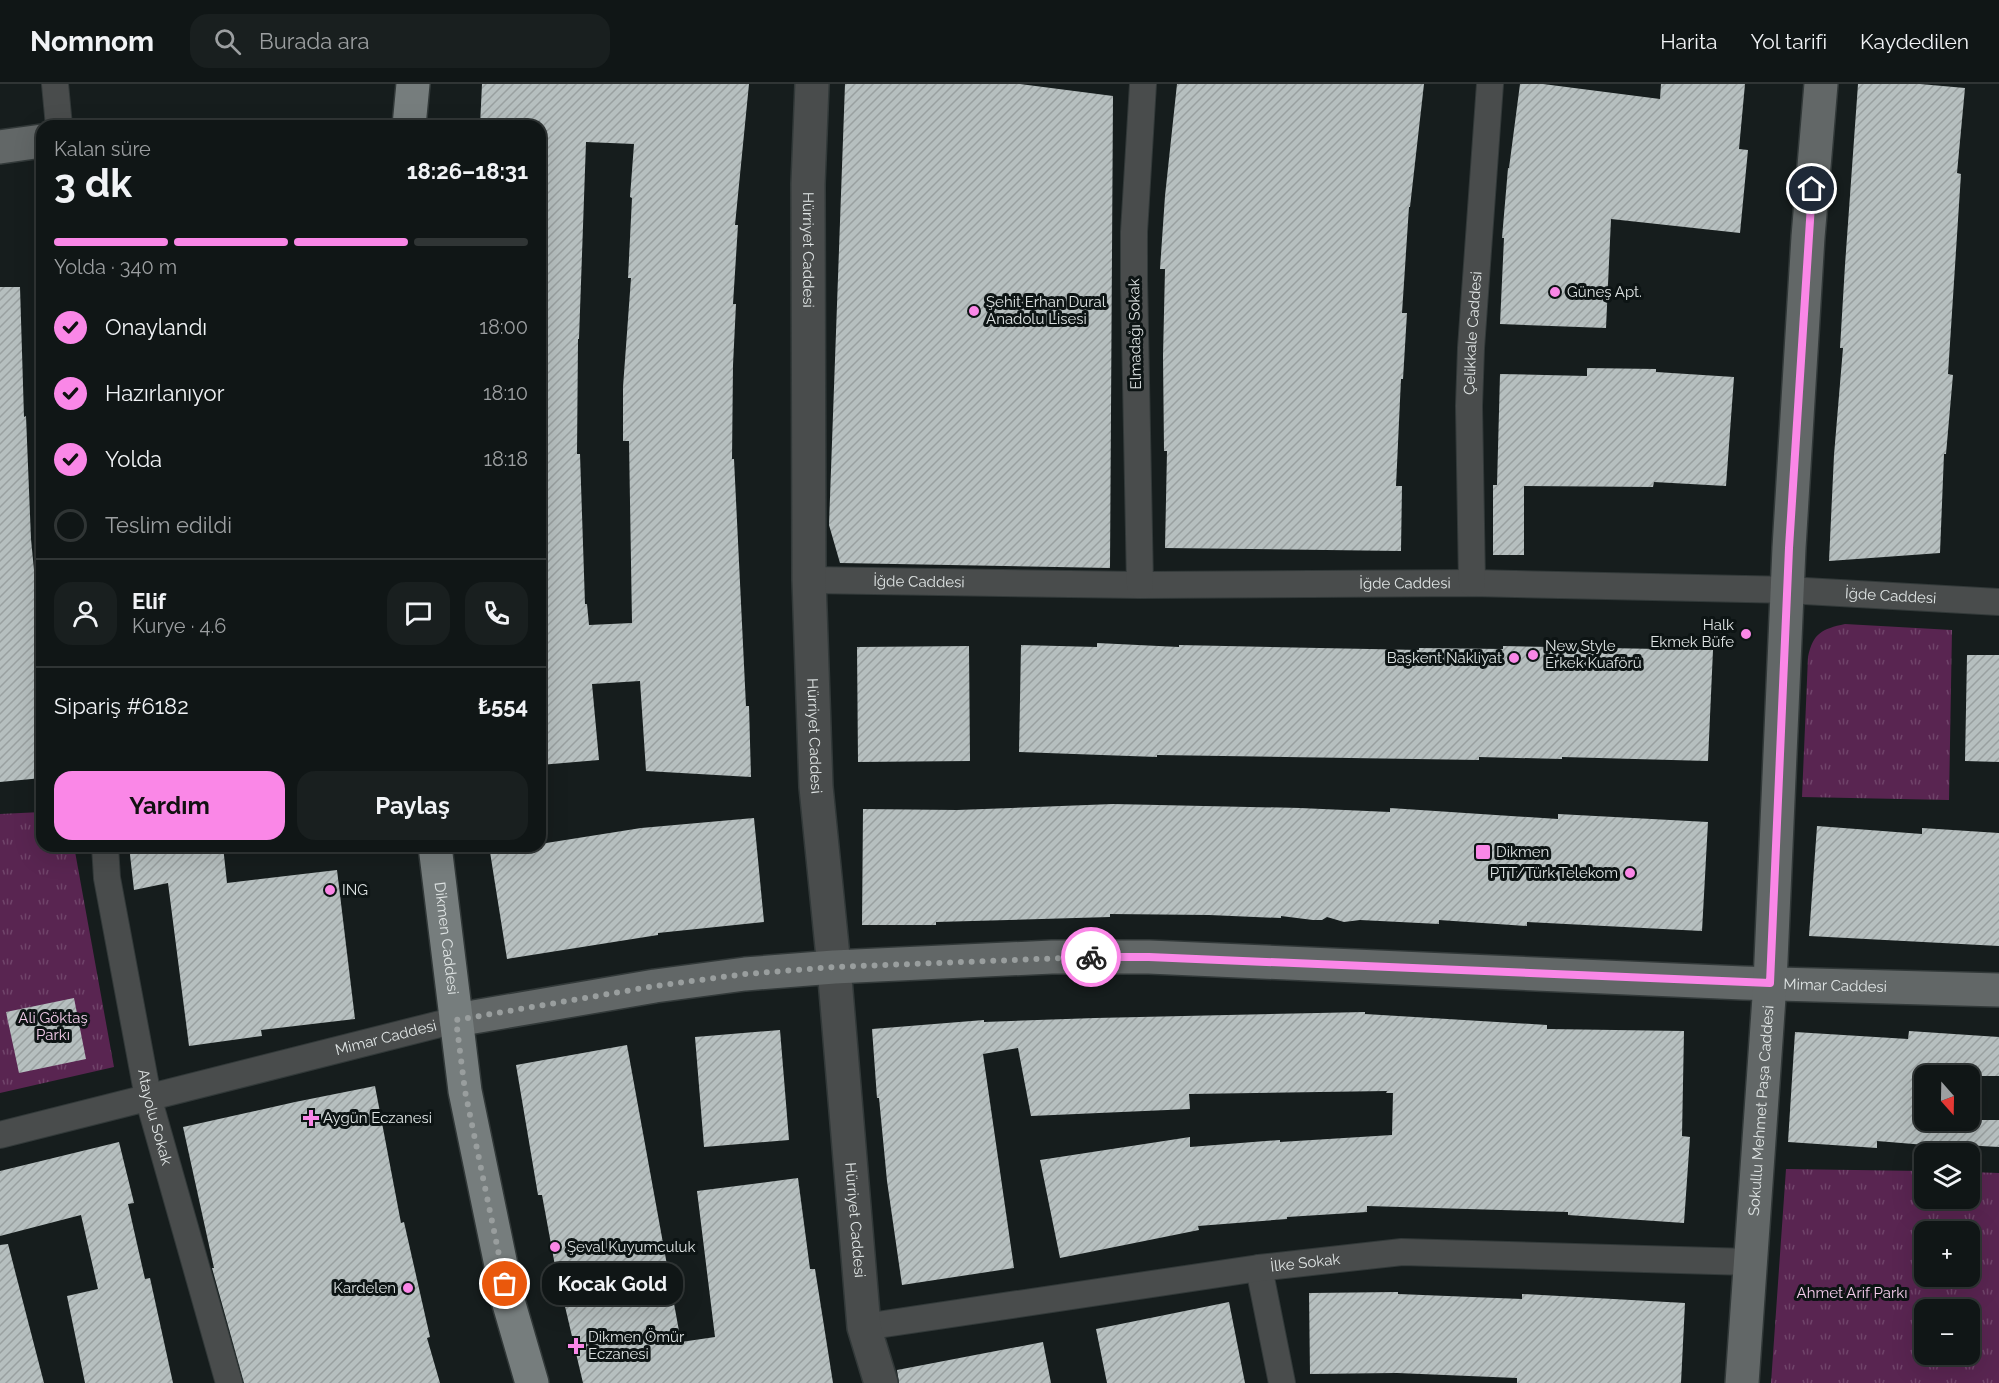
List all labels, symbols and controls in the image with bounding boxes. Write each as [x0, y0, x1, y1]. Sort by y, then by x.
search box [190, 14, 610, 68]
text: Nomnom [30, 25, 154, 58]
icon: search [211, 25, 244, 58]
text: Burada ara [259, 28, 369, 54]
text: Harita [1660, 29, 1717, 54]
text: Yol tarifi [1750, 29, 1827, 54]
text: Kaydedilen [1860, 29, 1969, 54]
text: Kalan süre [54, 137, 151, 161]
text: 18:26–18:31 [407, 158, 528, 184]
text: 3 dk [54, 160, 132, 206]
pin [1786, 163, 1837, 214]
icon: home [1795, 172, 1828, 205]
street label: Hürriyet Caddesi [799, 192, 817, 308]
text: Yolda · 340 m [54, 255, 177, 279]
street label: Çelikkale Caddesi [1460, 271, 1485, 395]
street label: Elmadağı Sokak [1125, 278, 1145, 390]
place label: Güneş Apt. [1567, 283, 1642, 301]
marker: Güneş Apt. [1548, 285, 1562, 299]
place label: Şehit Erhan Dural Anadolu Lisesi [986, 293, 1107, 328]
marker: Şehit Erhan Dural Anadolu Lisesi [967, 304, 981, 318]
icon: check [54, 311, 87, 344]
text: Onaylandı [105, 314, 207, 340]
text: 18:00 [479, 315, 528, 339]
icon: check [54, 377, 87, 410]
text: Hazırlanıyor [105, 380, 224, 406]
text: 18:10 [483, 381, 528, 405]
icon: check [54, 443, 87, 476]
text: Yolda [105, 446, 162, 472]
text: 18:18 [483, 447, 528, 471]
text: Teslim edildi [105, 512, 232, 538]
street label: İğde Caddesi [873, 571, 965, 591]
street label: İğde Caddesi [1359, 574, 1451, 593]
button: person [54, 582, 117, 645]
button: chat [387, 582, 450, 645]
button: phone [465, 582, 528, 645]
street label: İğde Caddesi [1845, 583, 1937, 607]
text: Elif [132, 588, 166, 614]
text: Kurye · 4.6 [132, 614, 226, 638]
place label: Halk Ekmek Büfe [1650, 616, 1734, 651]
marker: Halk Ekmek Büfe [1739, 627, 1753, 641]
place label: New Style Erkek Kuaförü [1545, 637, 1642, 672]
marker: New Style Erkek Kuaförü [1526, 648, 1540, 662]
place label: Başkent Nakliyat [1387, 649, 1502, 667]
marker: Başkent Nakliyat [1507, 651, 1521, 665]
street label: Hürriyet Caddesi [803, 678, 826, 795]
text: Sipariş #6182 [54, 693, 189, 719]
text: ₺554 [478, 693, 528, 719]
button: Yardım [54, 771, 285, 840]
button: Paylaş [297, 771, 528, 840]
marker: Dikmen [1474, 843, 1492, 861]
place label: Dikmen [1496, 843, 1549, 861]
place label: PTT/Türk Telekom [1490, 864, 1618, 882]
marker: PTT/Türk Telekom [1623, 866, 1637, 880]
place label: ING [342, 881, 368, 899]
street label: Dikmen Caddesi [430, 881, 462, 996]
marker: ING [323, 883, 337, 897]
courier [1061, 927, 1121, 987]
icon: bike [1075, 941, 1108, 974]
street label: Mimar Caddesi [1783, 975, 1887, 996]
street label: Sokullu Mehmet Paşa Caddesi [1745, 1005, 1777, 1217]
park label: Ali Göktaş Parkı [18, 1009, 88, 1044]
street label: Mimar Caddesi [333, 1016, 438, 1059]
north arrow [1914, 1065, 1980, 1131]
map controls [1914, 1065, 1980, 1365]
street label: Atayolu Sokak [134, 1068, 176, 1167]
place label: Aygün Eczanesi [323, 1109, 432, 1127]
marker: Aygün Eczanesi [304, 1111, 318, 1125]
button: layers [1914, 1143, 1980, 1209]
street label: Hürriyet Caddesi [841, 1162, 869, 1278]
button: + [1914, 1221, 1980, 1287]
place label: Şeval Kuyumculuk [567, 1238, 695, 1256]
marker: Şeval Kuyumculuk [548, 1240, 562, 1254]
street label: İlke Sokak [1269, 1250, 1341, 1276]
pin [479, 1258, 530, 1309]
callout: Kocak Gold [541, 1263, 682, 1305]
icon: bag [488, 1267, 521, 1300]
text: Kocak Gold [558, 1272, 667, 1296]
place label: Kardelen [333, 1279, 396, 1297]
marker: Kardelen [401, 1281, 415, 1295]
park label: Ahmet Arif Parkı [1797, 1284, 1907, 1302]
button: − [1914, 1299, 1980, 1365]
place label: Dikmen Ömür Eczanesi [588, 1327, 685, 1363]
marker: Dikmen Ömür Eczanesi [569, 1339, 583, 1353]

